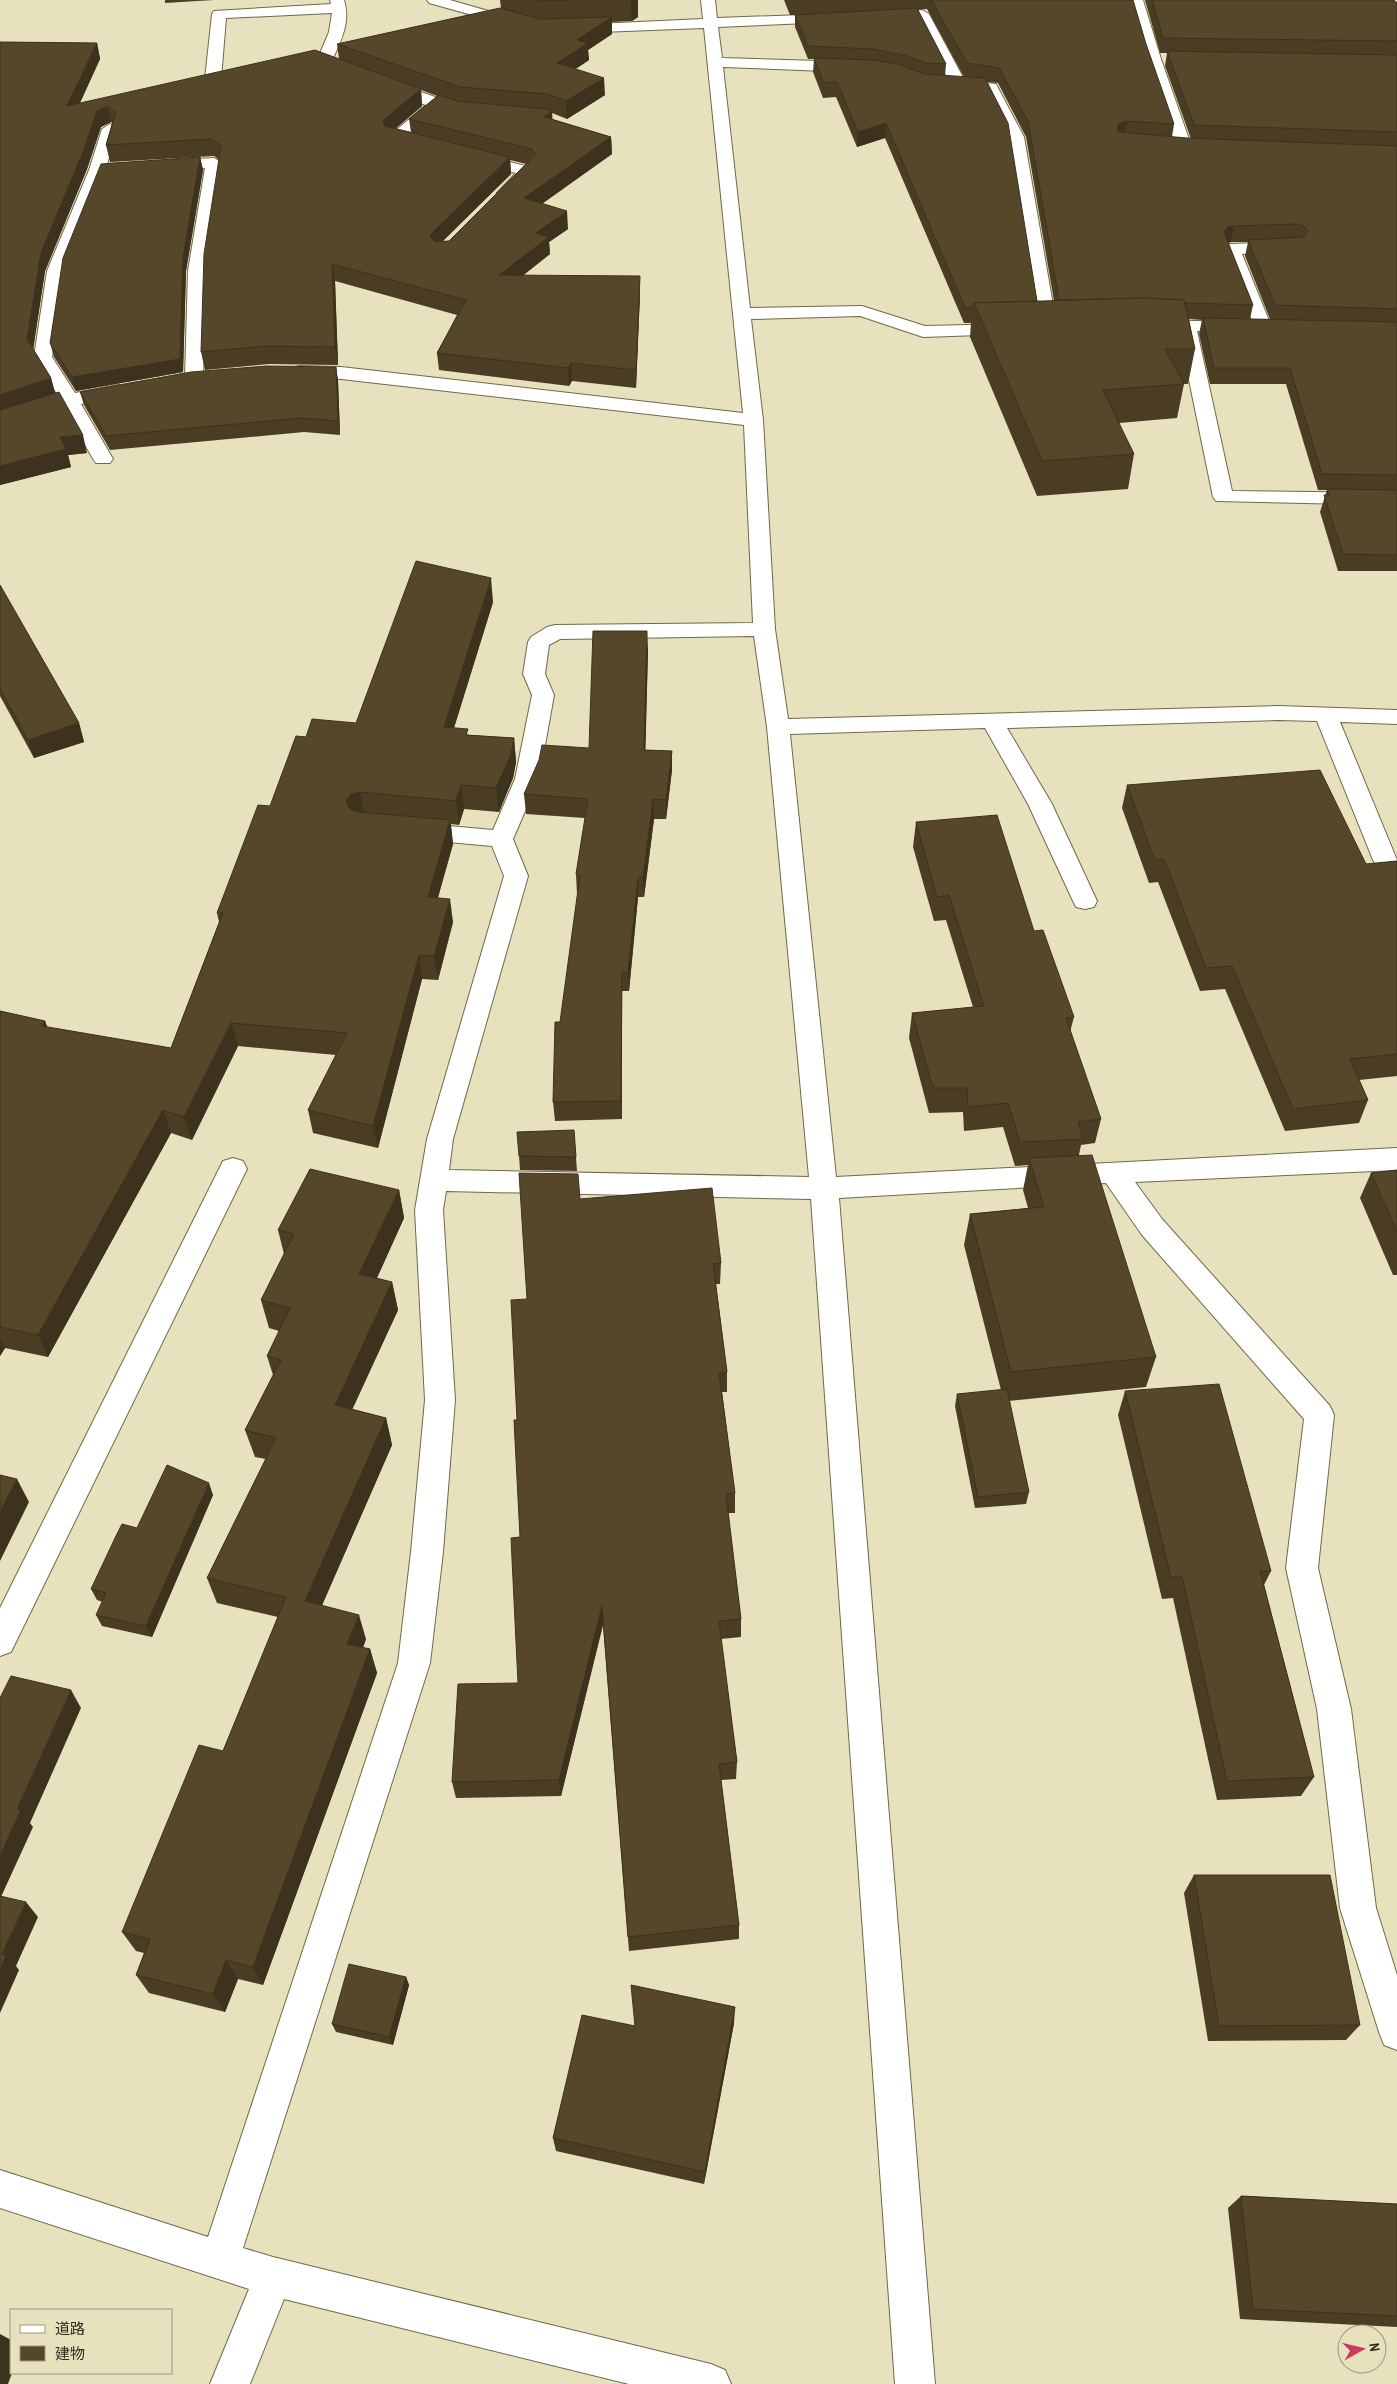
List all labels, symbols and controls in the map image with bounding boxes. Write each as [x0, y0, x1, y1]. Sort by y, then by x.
legend [10, 2309, 172, 2374]
text: 道路 [55, 2318, 85, 2339]
north arrow [1337, 2324, 1387, 2374]
text: N [1365, 2342, 1384, 2353]
text: 建物 [55, 2343, 85, 2364]

